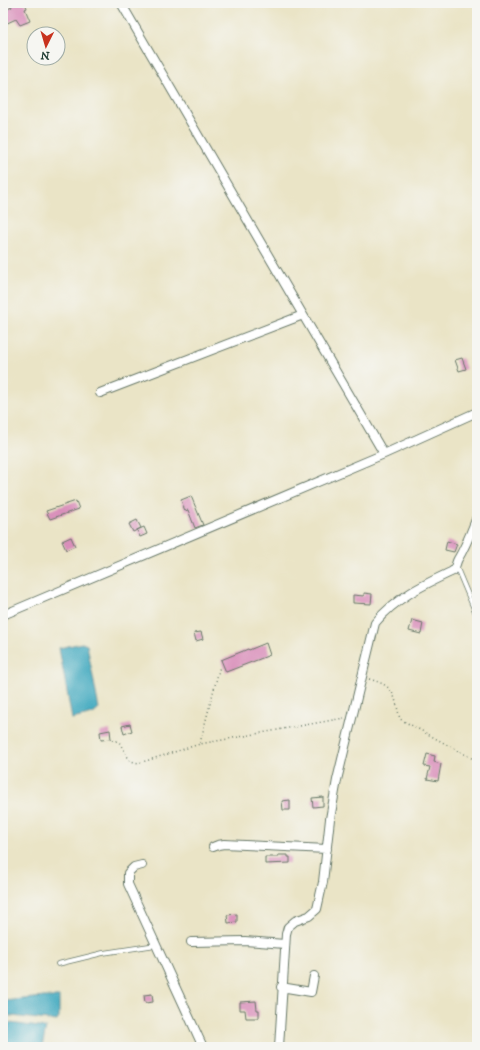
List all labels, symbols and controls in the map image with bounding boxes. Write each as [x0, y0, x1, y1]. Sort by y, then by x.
north arrow [26, 26, 66, 66]
text: N [40, 48, 50, 62]

